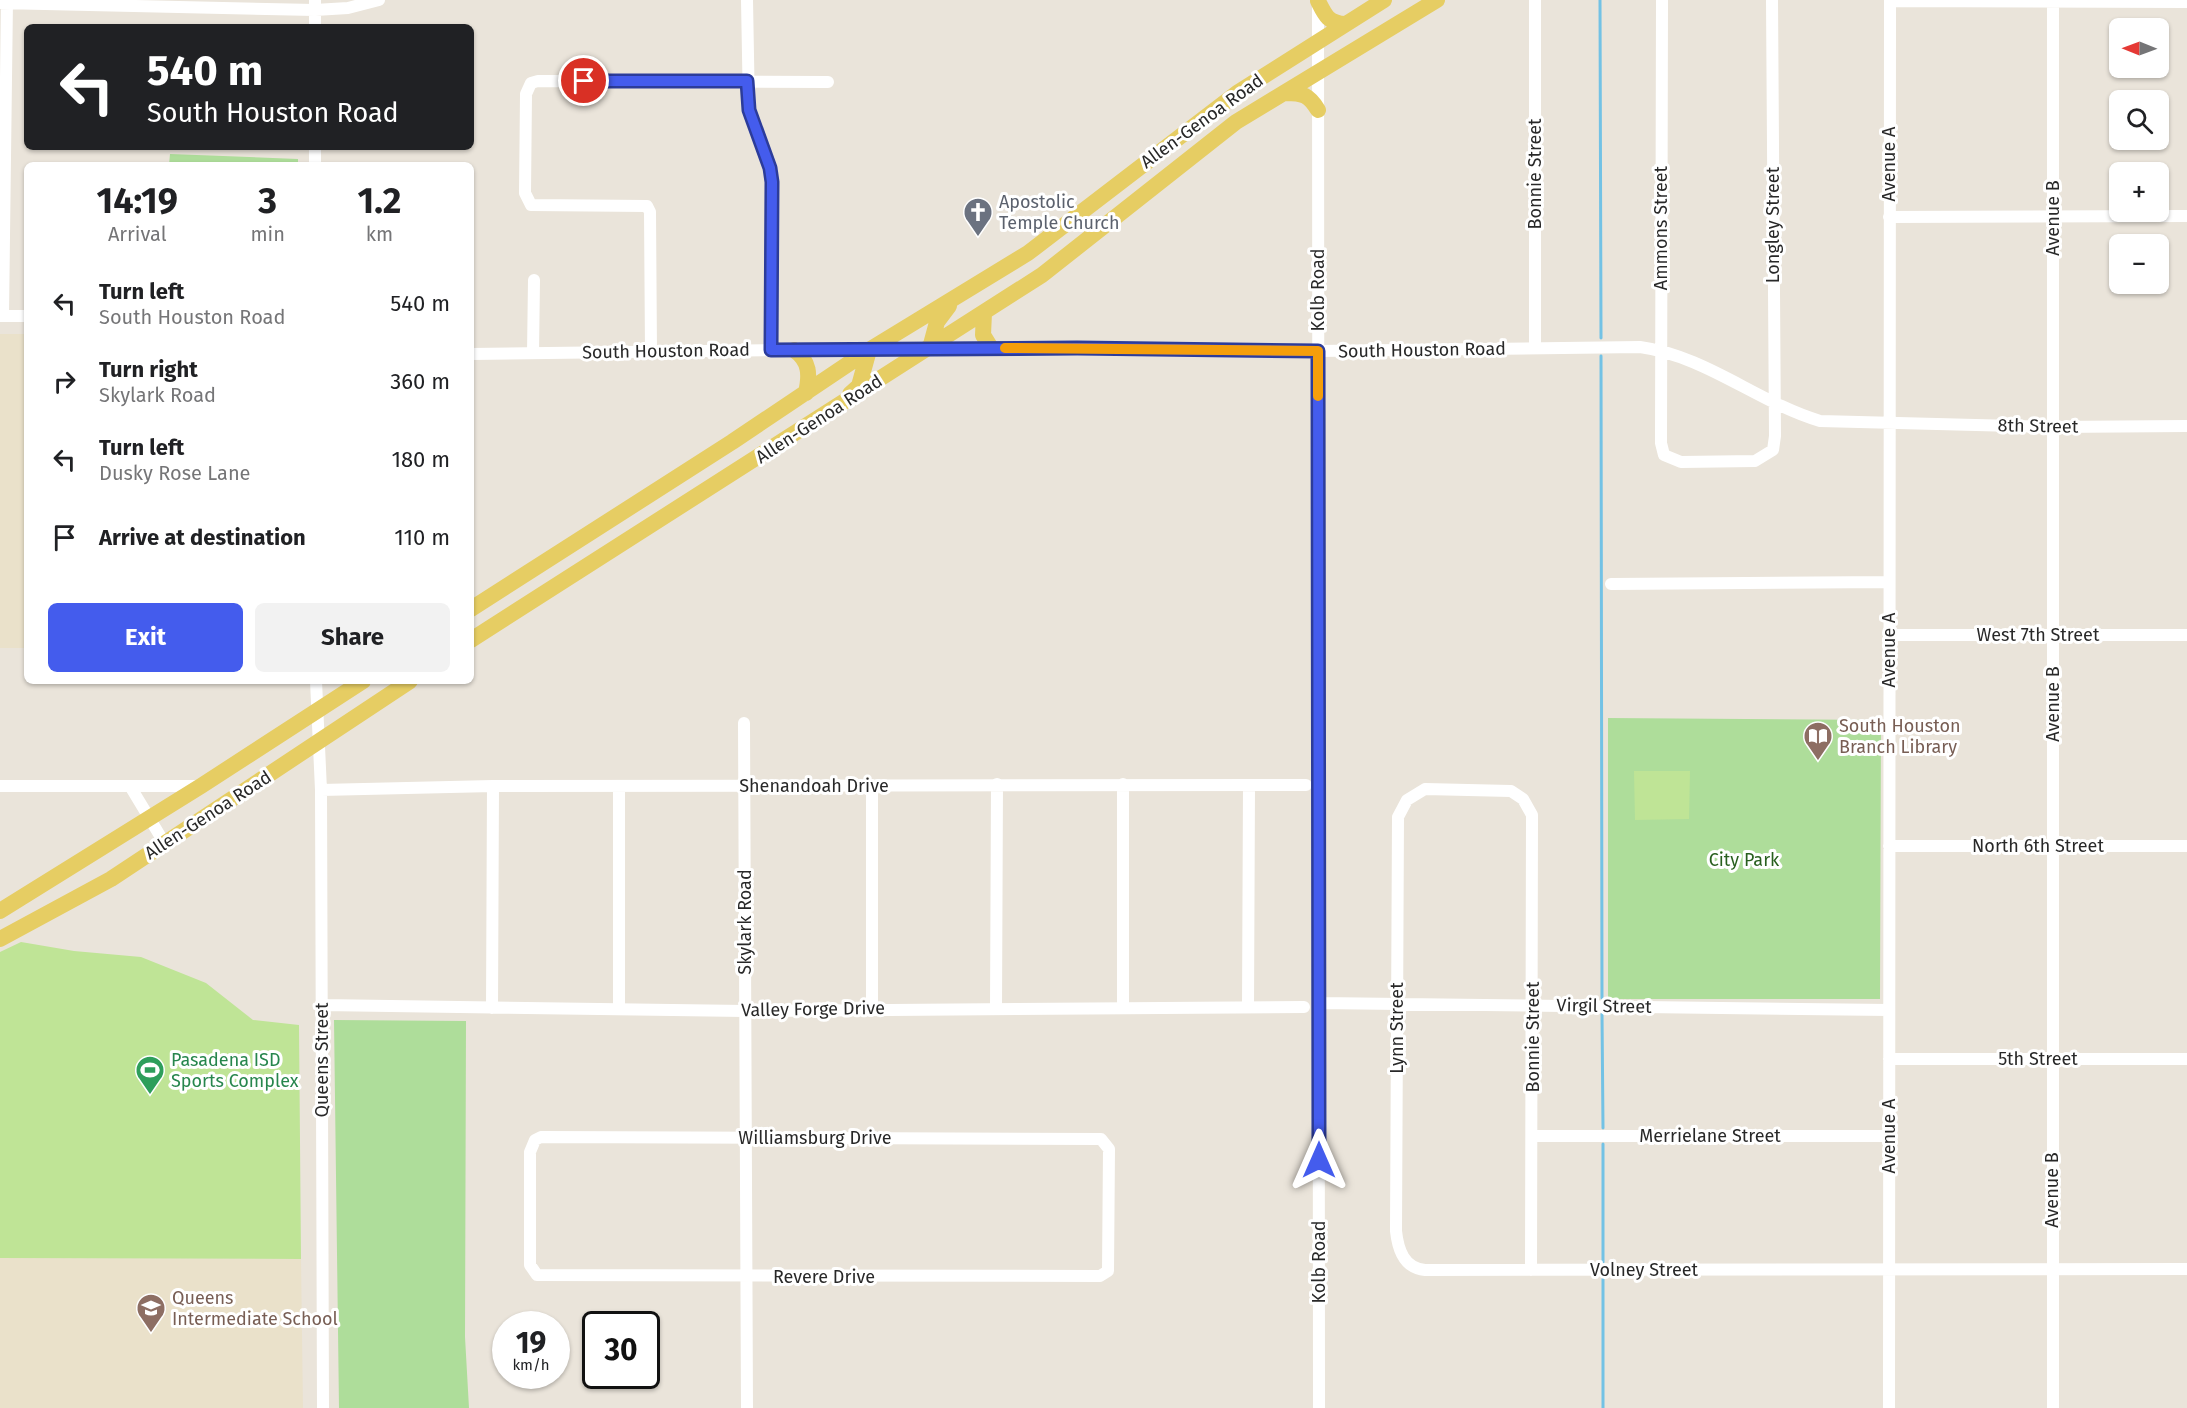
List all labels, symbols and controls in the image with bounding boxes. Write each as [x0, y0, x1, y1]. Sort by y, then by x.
north arrow [2109, 18, 2169, 78]
map controls [2109, 18, 2169, 294]
text: 540 m [147, 46, 263, 96]
icon: left [48, 48, 126, 126]
pin [558, 55, 609, 106]
icon: arrive [567, 64, 600, 97]
street label: Allen-Genoa Road [1136, 69, 1268, 173]
button: search [2109, 90, 2169, 150]
text: South Houston Road [147, 97, 399, 129]
street label: Bonnie Street [1524, 118, 1546, 230]
street label: Avenue A [1878, 126, 1900, 201]
button: + [2109, 162, 2169, 222]
street label: Ammons Street [1650, 165, 1672, 290]
street label: Longley Street [1762, 166, 1784, 283]
text: 14:19 [97, 179, 178, 223]
text: 3 [258, 179, 277, 223]
text: 1.2 [357, 179, 401, 223]
street label: Avenue B [2042, 180, 2064, 256]
place label: Apostolic Temple Church [999, 191, 1120, 234]
church icon: Apostolic Temple Church [962, 196, 994, 238]
text: Arrival [108, 222, 167, 246]
text: min [250, 222, 285, 246]
text: km [366, 222, 393, 246]
button: − [2109, 234, 2169, 294]
street label: Kolb Road [1307, 248, 1329, 332]
text: Turn left [99, 278, 184, 305]
icon: left [48, 287, 81, 320]
text: 540 m [390, 290, 450, 317]
text: South Houston Road [99, 305, 285, 329]
street label: South Houston Road [1338, 338, 1506, 362]
street label: South Houston Road [582, 339, 750, 363]
text: Turn right [99, 356, 198, 383]
icon: right [48, 365, 81, 398]
text: 360 m [390, 368, 450, 395]
street label: Allen-Genoa Road [752, 370, 886, 468]
text: Skylark Road [99, 383, 216, 407]
street label: 8th Street [1998, 414, 2079, 438]
text: Turn left [99, 434, 184, 461]
icon: left [48, 443, 81, 476]
text: 180 m [391, 446, 450, 473]
text: Dusky Rose Lane [99, 461, 251, 485]
icon: arrive [48, 521, 81, 554]
text: Arrive at destination [99, 524, 306, 551]
text: 110 m [394, 524, 450, 551]
button: Exit [48, 603, 243, 672]
button: Share [255, 603, 450, 672]
street label: Avenue A [1878, 612, 1900, 687]
street label: West 7th Street [1977, 624, 2100, 646]
street label: Avenue B [2042, 666, 2064, 742]
place label: South Houston Branch Library [1839, 715, 1961, 758]
library icon: South Houston Branch Library [1802, 720, 1834, 762]
street label: Allen-Genoa Road [141, 766, 275, 864]
street label: Shenandoah Drive [739, 775, 889, 797]
street label: North 6th Street [1972, 835, 2104, 857]
park label: City Park [1709, 849, 1780, 871]
street label: Skylark Road [734, 869, 756, 975]
street label: Bonnie Street [1522, 981, 1544, 1093]
street label: Lynn Street [1386, 982, 1408, 1074]
street label: Virgil Street [1556, 994, 1652, 1018]
street label: Valley Forge Drive [741, 997, 885, 1021]
street label: Queens Street [311, 1002, 333, 1118]
street label: 5th Street [1998, 1048, 2078, 1070]
place label: Pasadena ISD Sports Complex [171, 1049, 299, 1092]
sports icon: Pasadena ISD Sports Complex [134, 1054, 166, 1096]
street label: Avenue A [1878, 1098, 1900, 1173]
street label: Merrielane Street [1639, 1125, 1781, 1147]
street label: Williamsburg Drive [738, 1127, 892, 1149]
position arrow [1287, 1128, 1351, 1192]
street label: Avenue B [2041, 1152, 2063, 1228]
street label: Kolb Road [1308, 1220, 1330, 1304]
street label: Volney Street [1590, 1259, 1699, 1281]
street label: Revere Drive [773, 1266, 875, 1288]
place label: Queens Intermediate School [172, 1287, 338, 1330]
school or university icon: Queens Intermediate School [135, 1292, 167, 1334]
speed limit sign: 30 [582, 1311, 660, 1389]
text: 19 [516, 1325, 546, 1361]
text: km/h [512, 1356, 550, 1374]

